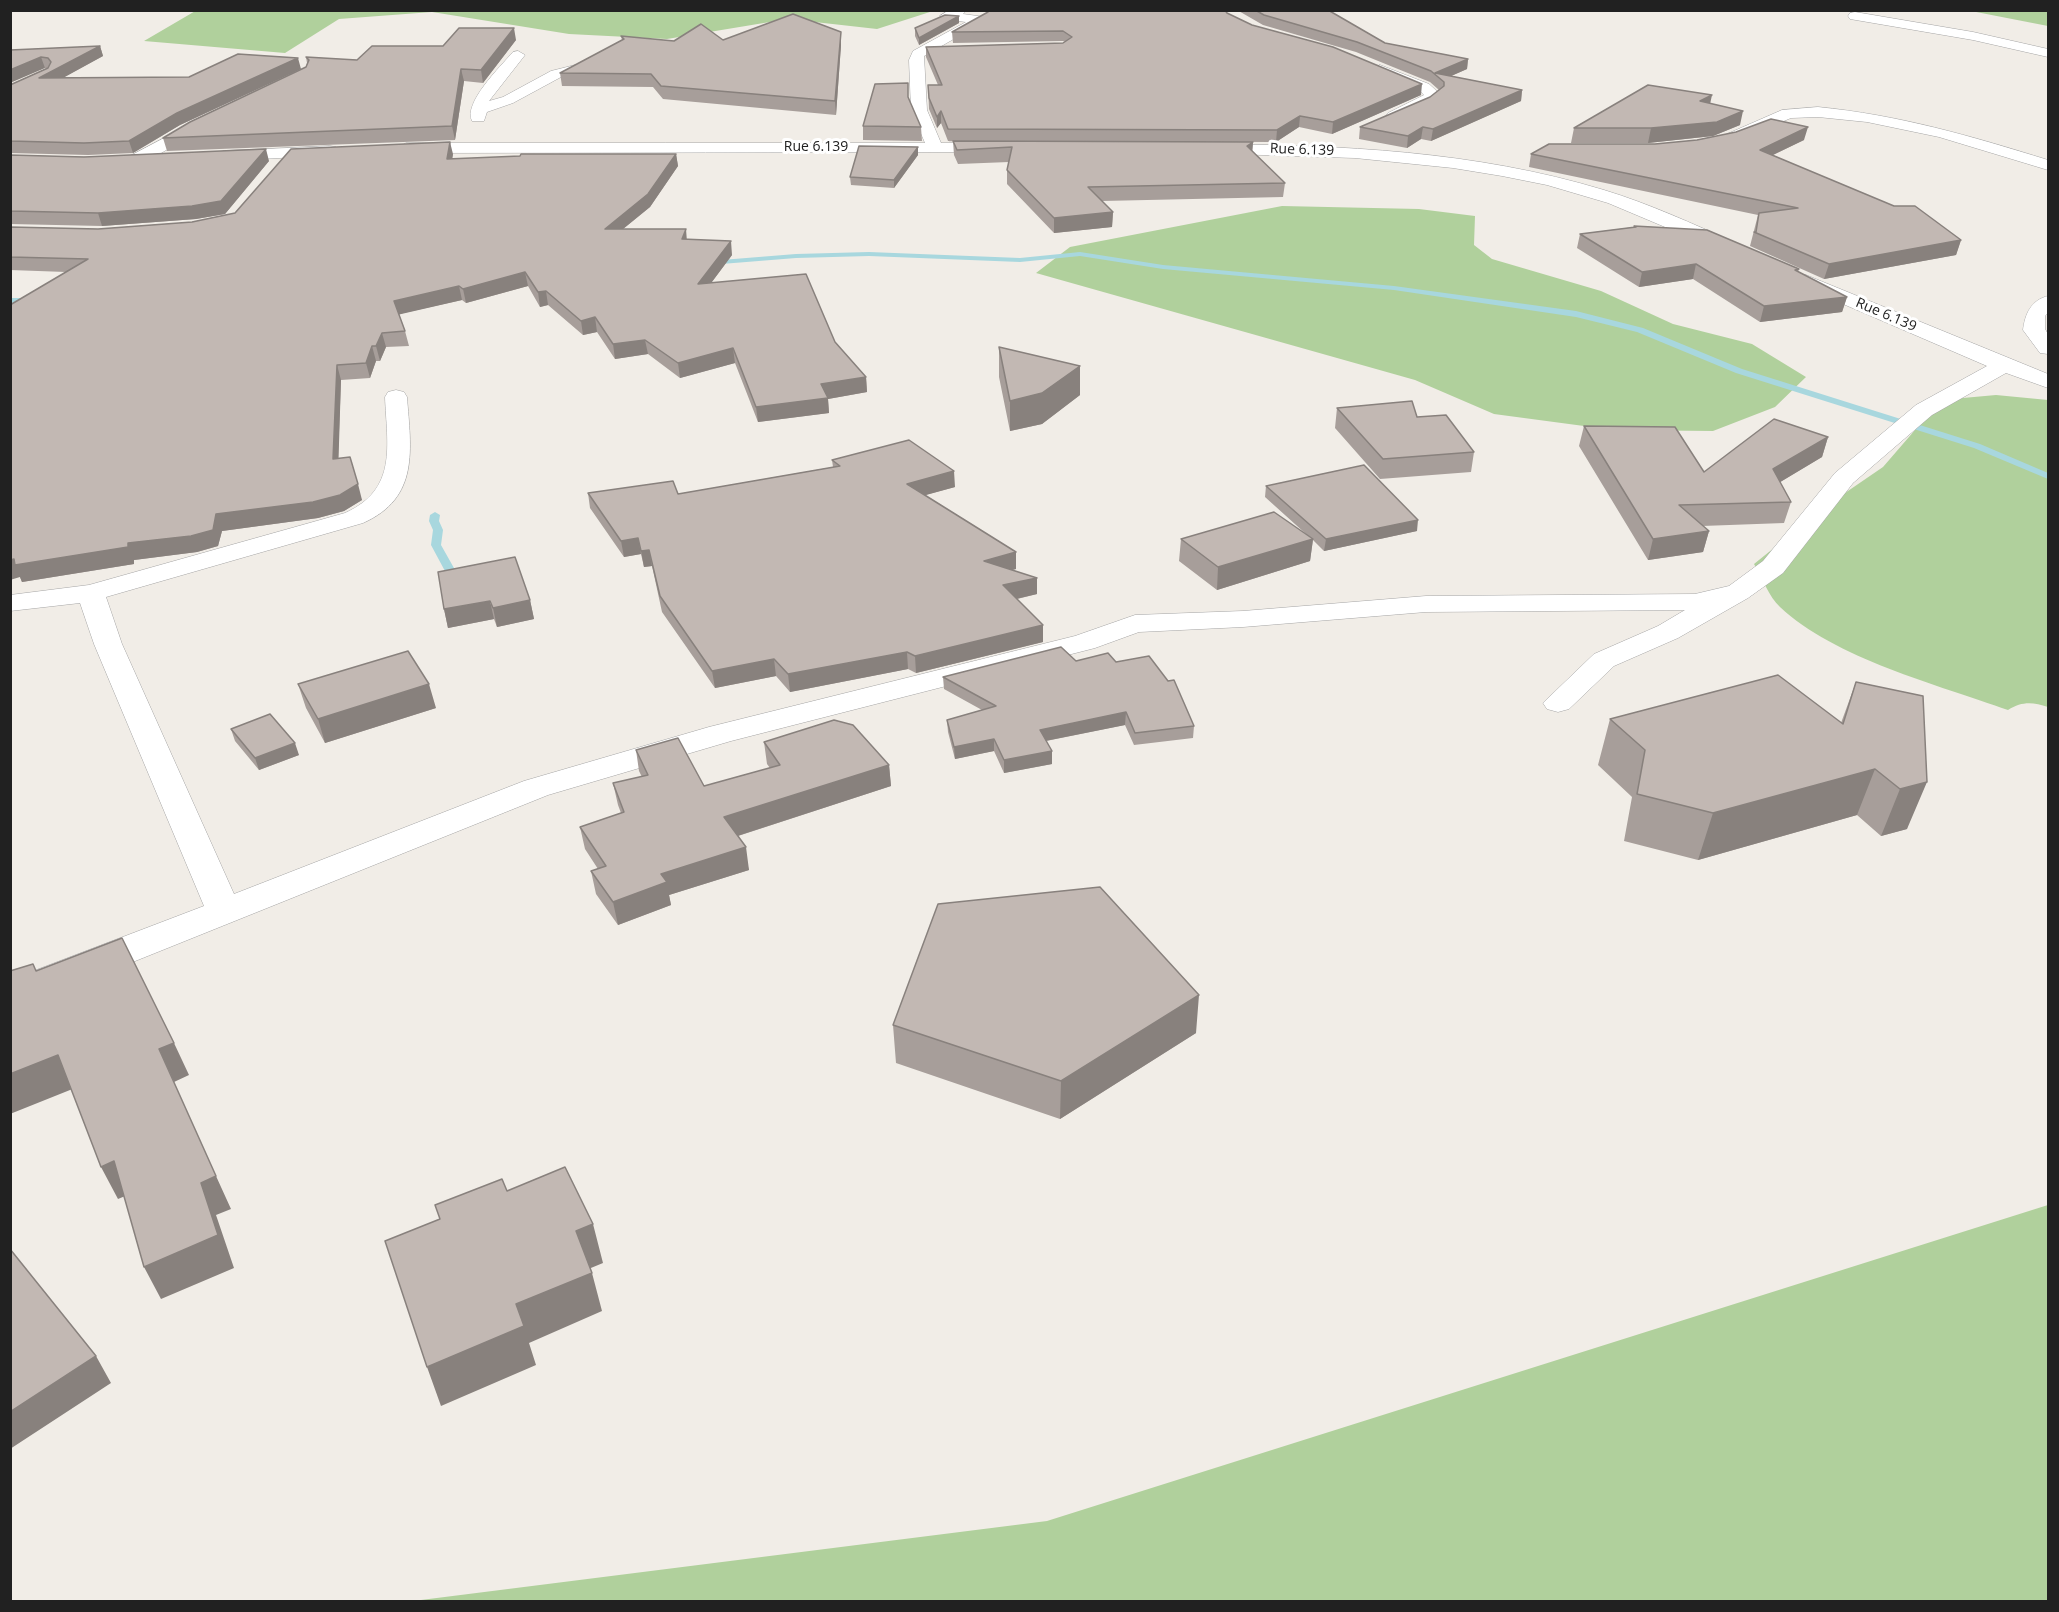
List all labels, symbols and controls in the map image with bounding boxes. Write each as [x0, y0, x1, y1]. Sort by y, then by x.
street label: Rue 6.139 [784, 139, 848, 155]
street label: Rue 6.139 [1270, 140, 1334, 160]
street label: Rue 6.139 [1853, 295, 1919, 335]

